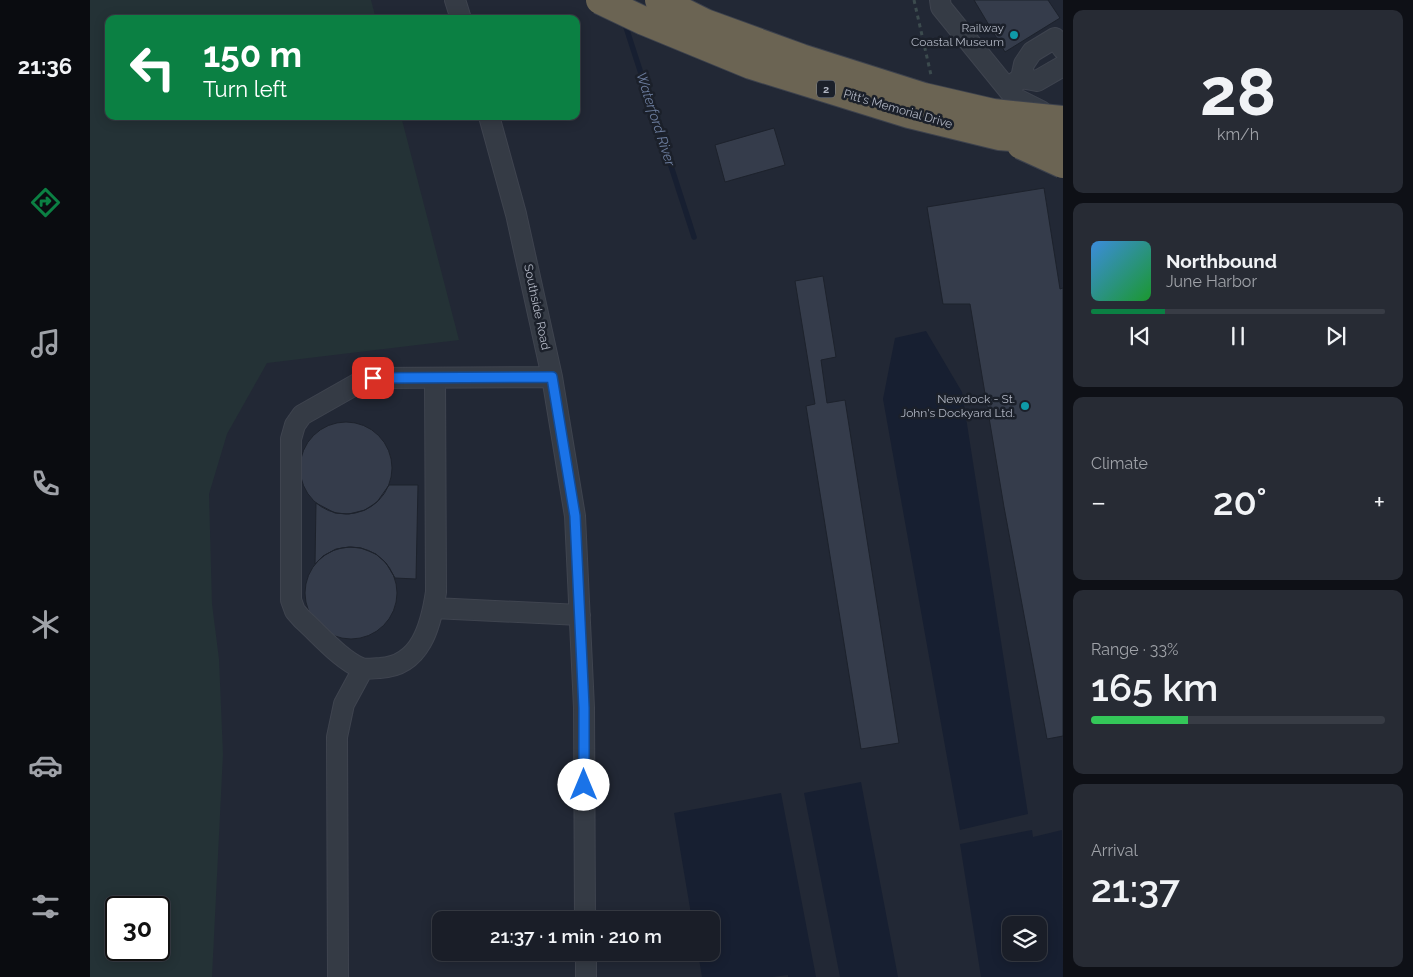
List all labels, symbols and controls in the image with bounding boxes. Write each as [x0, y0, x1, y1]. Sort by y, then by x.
place label: Railway Coastal Museum [911, 21, 1004, 49]
marker: Railway Coastal Museum [1008, 29, 1020, 41]
text: 150 m [203, 34, 302, 75]
icon: left [120, 35, 185, 100]
text: 21:36 [18, 53, 72, 79]
text: 28 [1200, 54, 1276, 130]
water label: Waterford River [633, 70, 679, 169]
text: Turn left [203, 76, 287, 102]
road number: 2 [817, 80, 835, 98]
street label: Pitt's Memorial Drive [842, 87, 954, 131]
text: km/h [1217, 125, 1259, 144]
icon: directions [28, 185, 63, 220]
text: Northbound [1166, 250, 1277, 272]
street label: Southside Road [521, 263, 553, 351]
text: June Harbor [1166, 272, 1257, 291]
icon: previous [1126, 322, 1154, 350]
icon: pause [1224, 322, 1252, 350]
icon: next [1322, 322, 1350, 350]
icon: music [28, 326, 63, 361]
pin [352, 357, 394, 399]
icon: arrive [359, 364, 387, 392]
place label: Newdock - St. John's Dockyard Ltd. [901, 392, 1015, 420]
marker: Newdock - St. John's Dockyard Ltd. [1019, 400, 1031, 412]
text: Climate [1091, 454, 1148, 473]
icon: phone [28, 466, 63, 501]
text: 20° [1213, 479, 1267, 524]
text: − [1091, 486, 1106, 519]
text: + [1373, 486, 1385, 519]
icon: climate [28, 607, 63, 642]
text: Range · 33% [1091, 640, 1178, 659]
text: 165 km [1091, 665, 1218, 710]
icon: car [28, 748, 63, 783]
position arrow [557, 758, 609, 810]
text: Arrival [1091, 841, 1138, 860]
text: 21:37 [1091, 866, 1180, 911]
icon: filters [28, 889, 63, 924]
speed limit sign: 30 [105, 896, 170, 961]
map controls [1002, 916, 1047, 961]
button: layers [1002, 916, 1047, 961]
text: 21:37 · 1 min · 210 m [490, 925, 662, 947]

